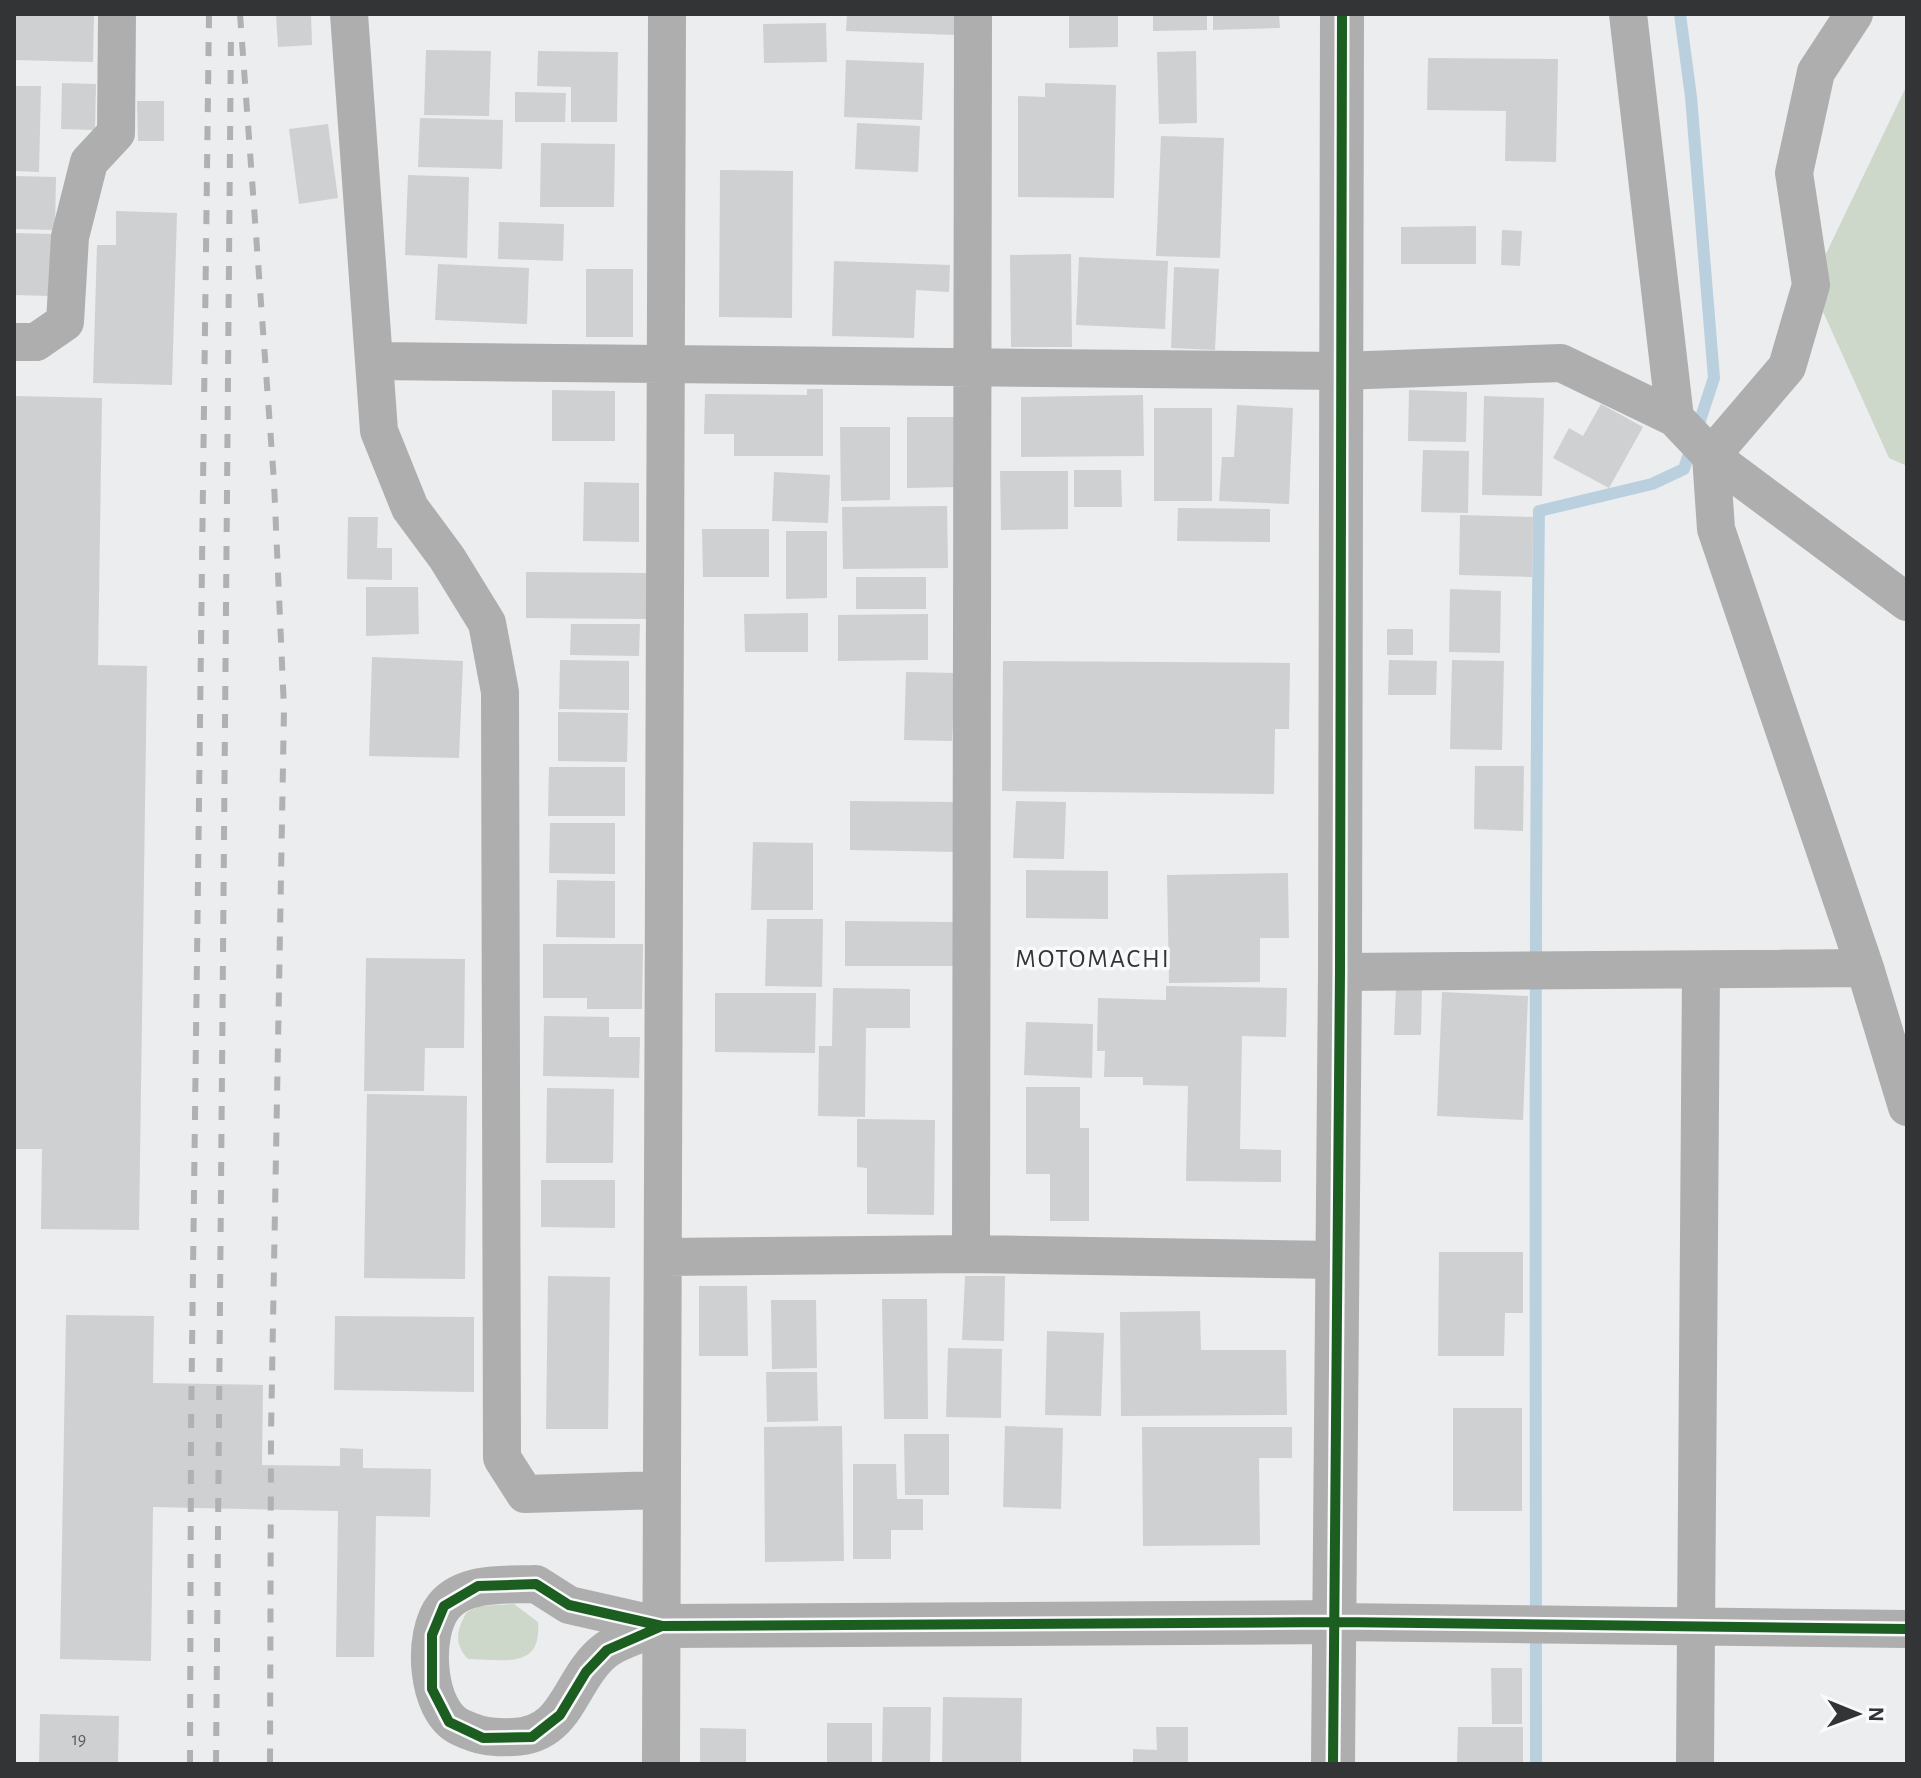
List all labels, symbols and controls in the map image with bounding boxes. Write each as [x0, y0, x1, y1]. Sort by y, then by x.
district label: MOTOMACHI [1015, 946, 1171, 972]
north arrow [1817, 1674, 1897, 1754]
text: N [1865, 1706, 1887, 1722]
house number: 19 [72, 1731, 86, 1749]

